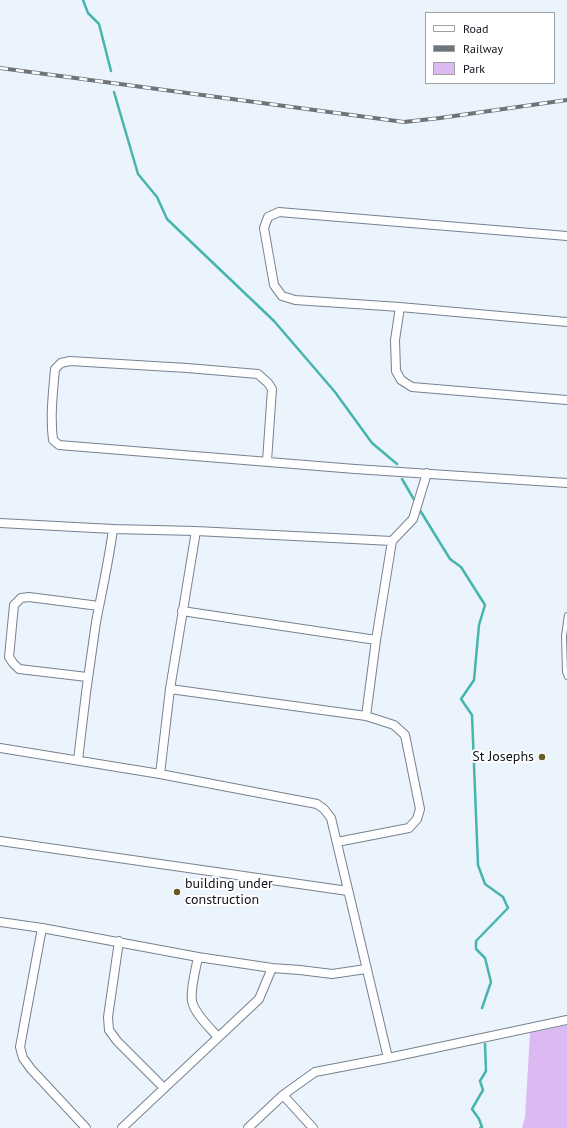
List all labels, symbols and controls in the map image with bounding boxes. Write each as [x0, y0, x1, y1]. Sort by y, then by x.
legend [425, 12, 555, 84]
text: Road [463, 21, 488, 36]
text: Railway [463, 41, 503, 56]
text: Park [463, 61, 485, 76]
place label: St Josephs [472, 749, 534, 765]
marker: St Josephs [537, 752, 547, 762]
place label: building under construction [185, 876, 273, 908]
marker: building under construction [172, 887, 182, 897]

